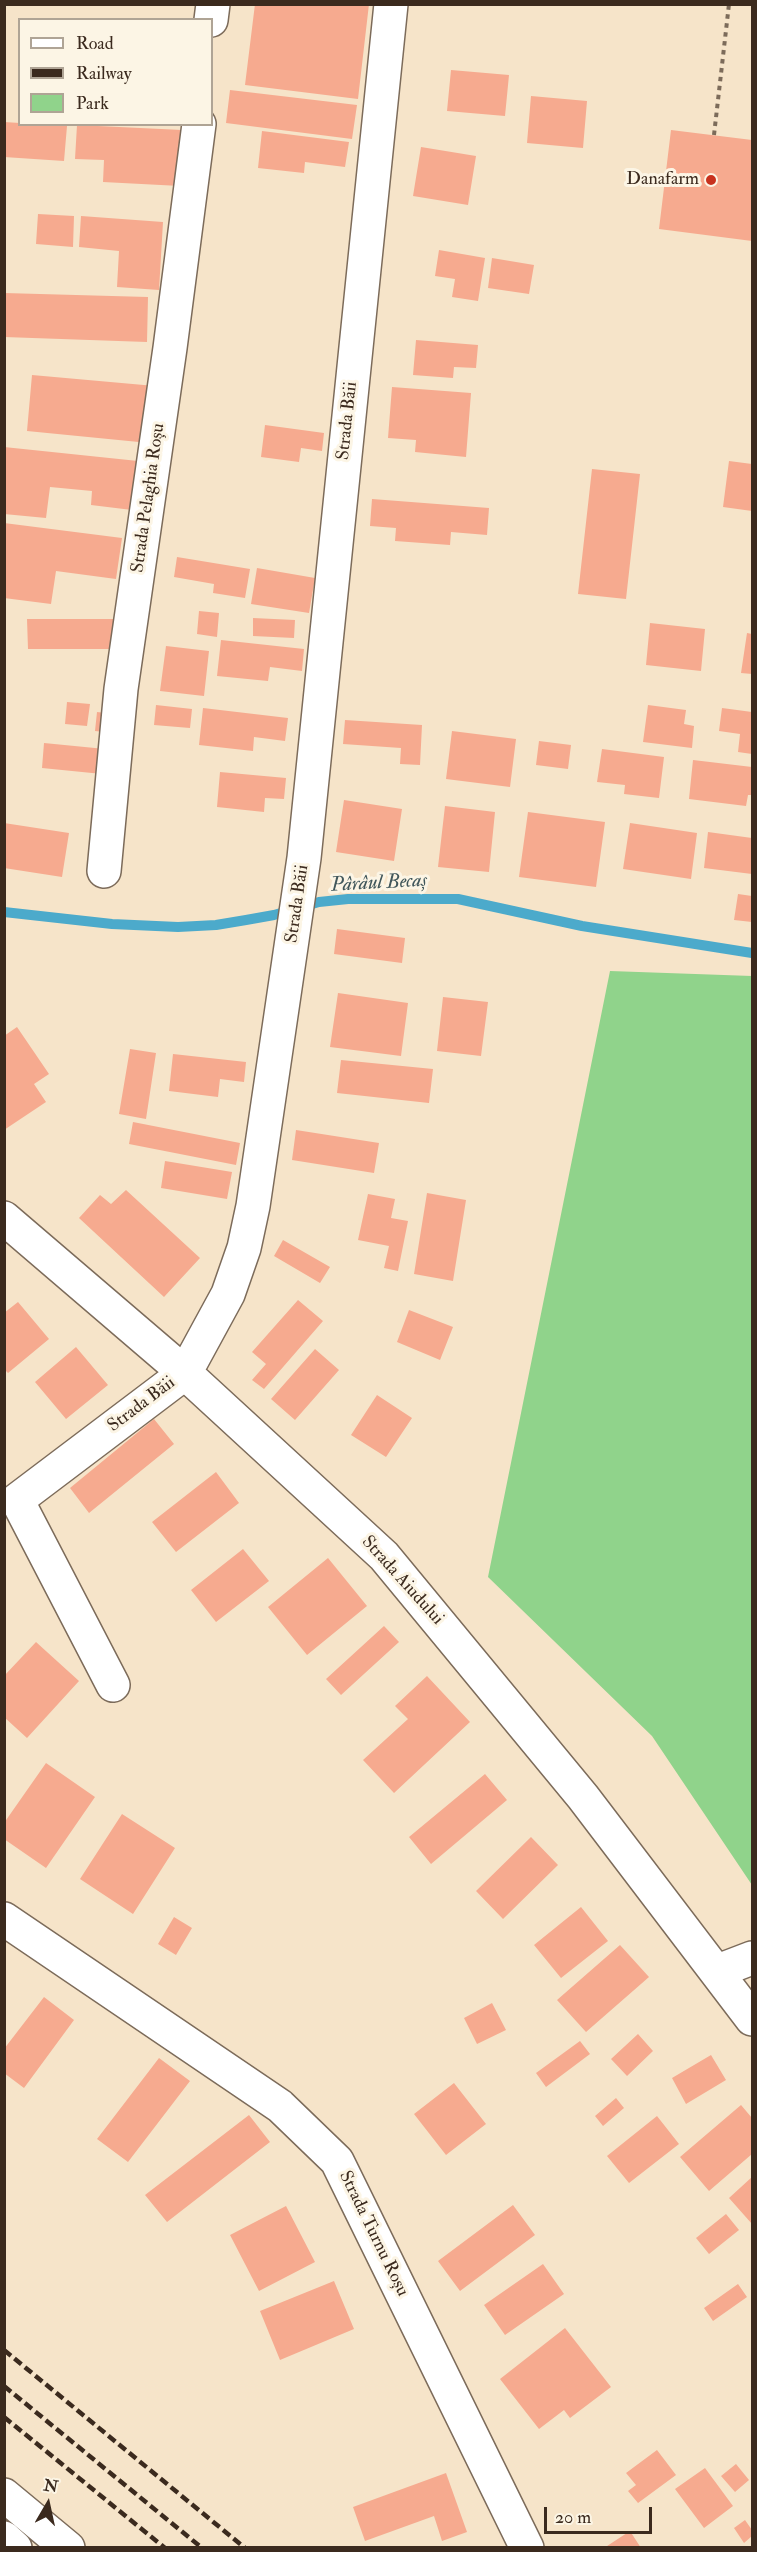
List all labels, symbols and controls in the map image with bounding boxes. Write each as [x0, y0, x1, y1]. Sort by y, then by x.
legend [18, 18, 213, 126]
text: Road [76, 32, 114, 55]
text: Railway [76, 62, 132, 85]
text: Park [76, 92, 109, 115]
place label: Danafarm [626, 169, 699, 191]
marker: Danafarm [704, 173, 718, 187]
street label: Strada Băii [333, 381, 363, 461]
street label: Strada Pelaghia Roșu [128, 422, 170, 574]
street label: Strada Băii [282, 863, 314, 945]
water label: Pârâul Becaș [330, 869, 428, 899]
street label: Strada Băii [104, 1373, 180, 1437]
street label: Strada Aiudului [356, 1532, 448, 1630]
street label: Strada Turnu Roșu [333, 2168, 413, 2300]
north arrow [18, 2474, 78, 2534]
text: N [42, 2475, 59, 2497]
scale bar [547, 2495, 655, 2533]
text: 20 m [555, 2506, 591, 2529]

